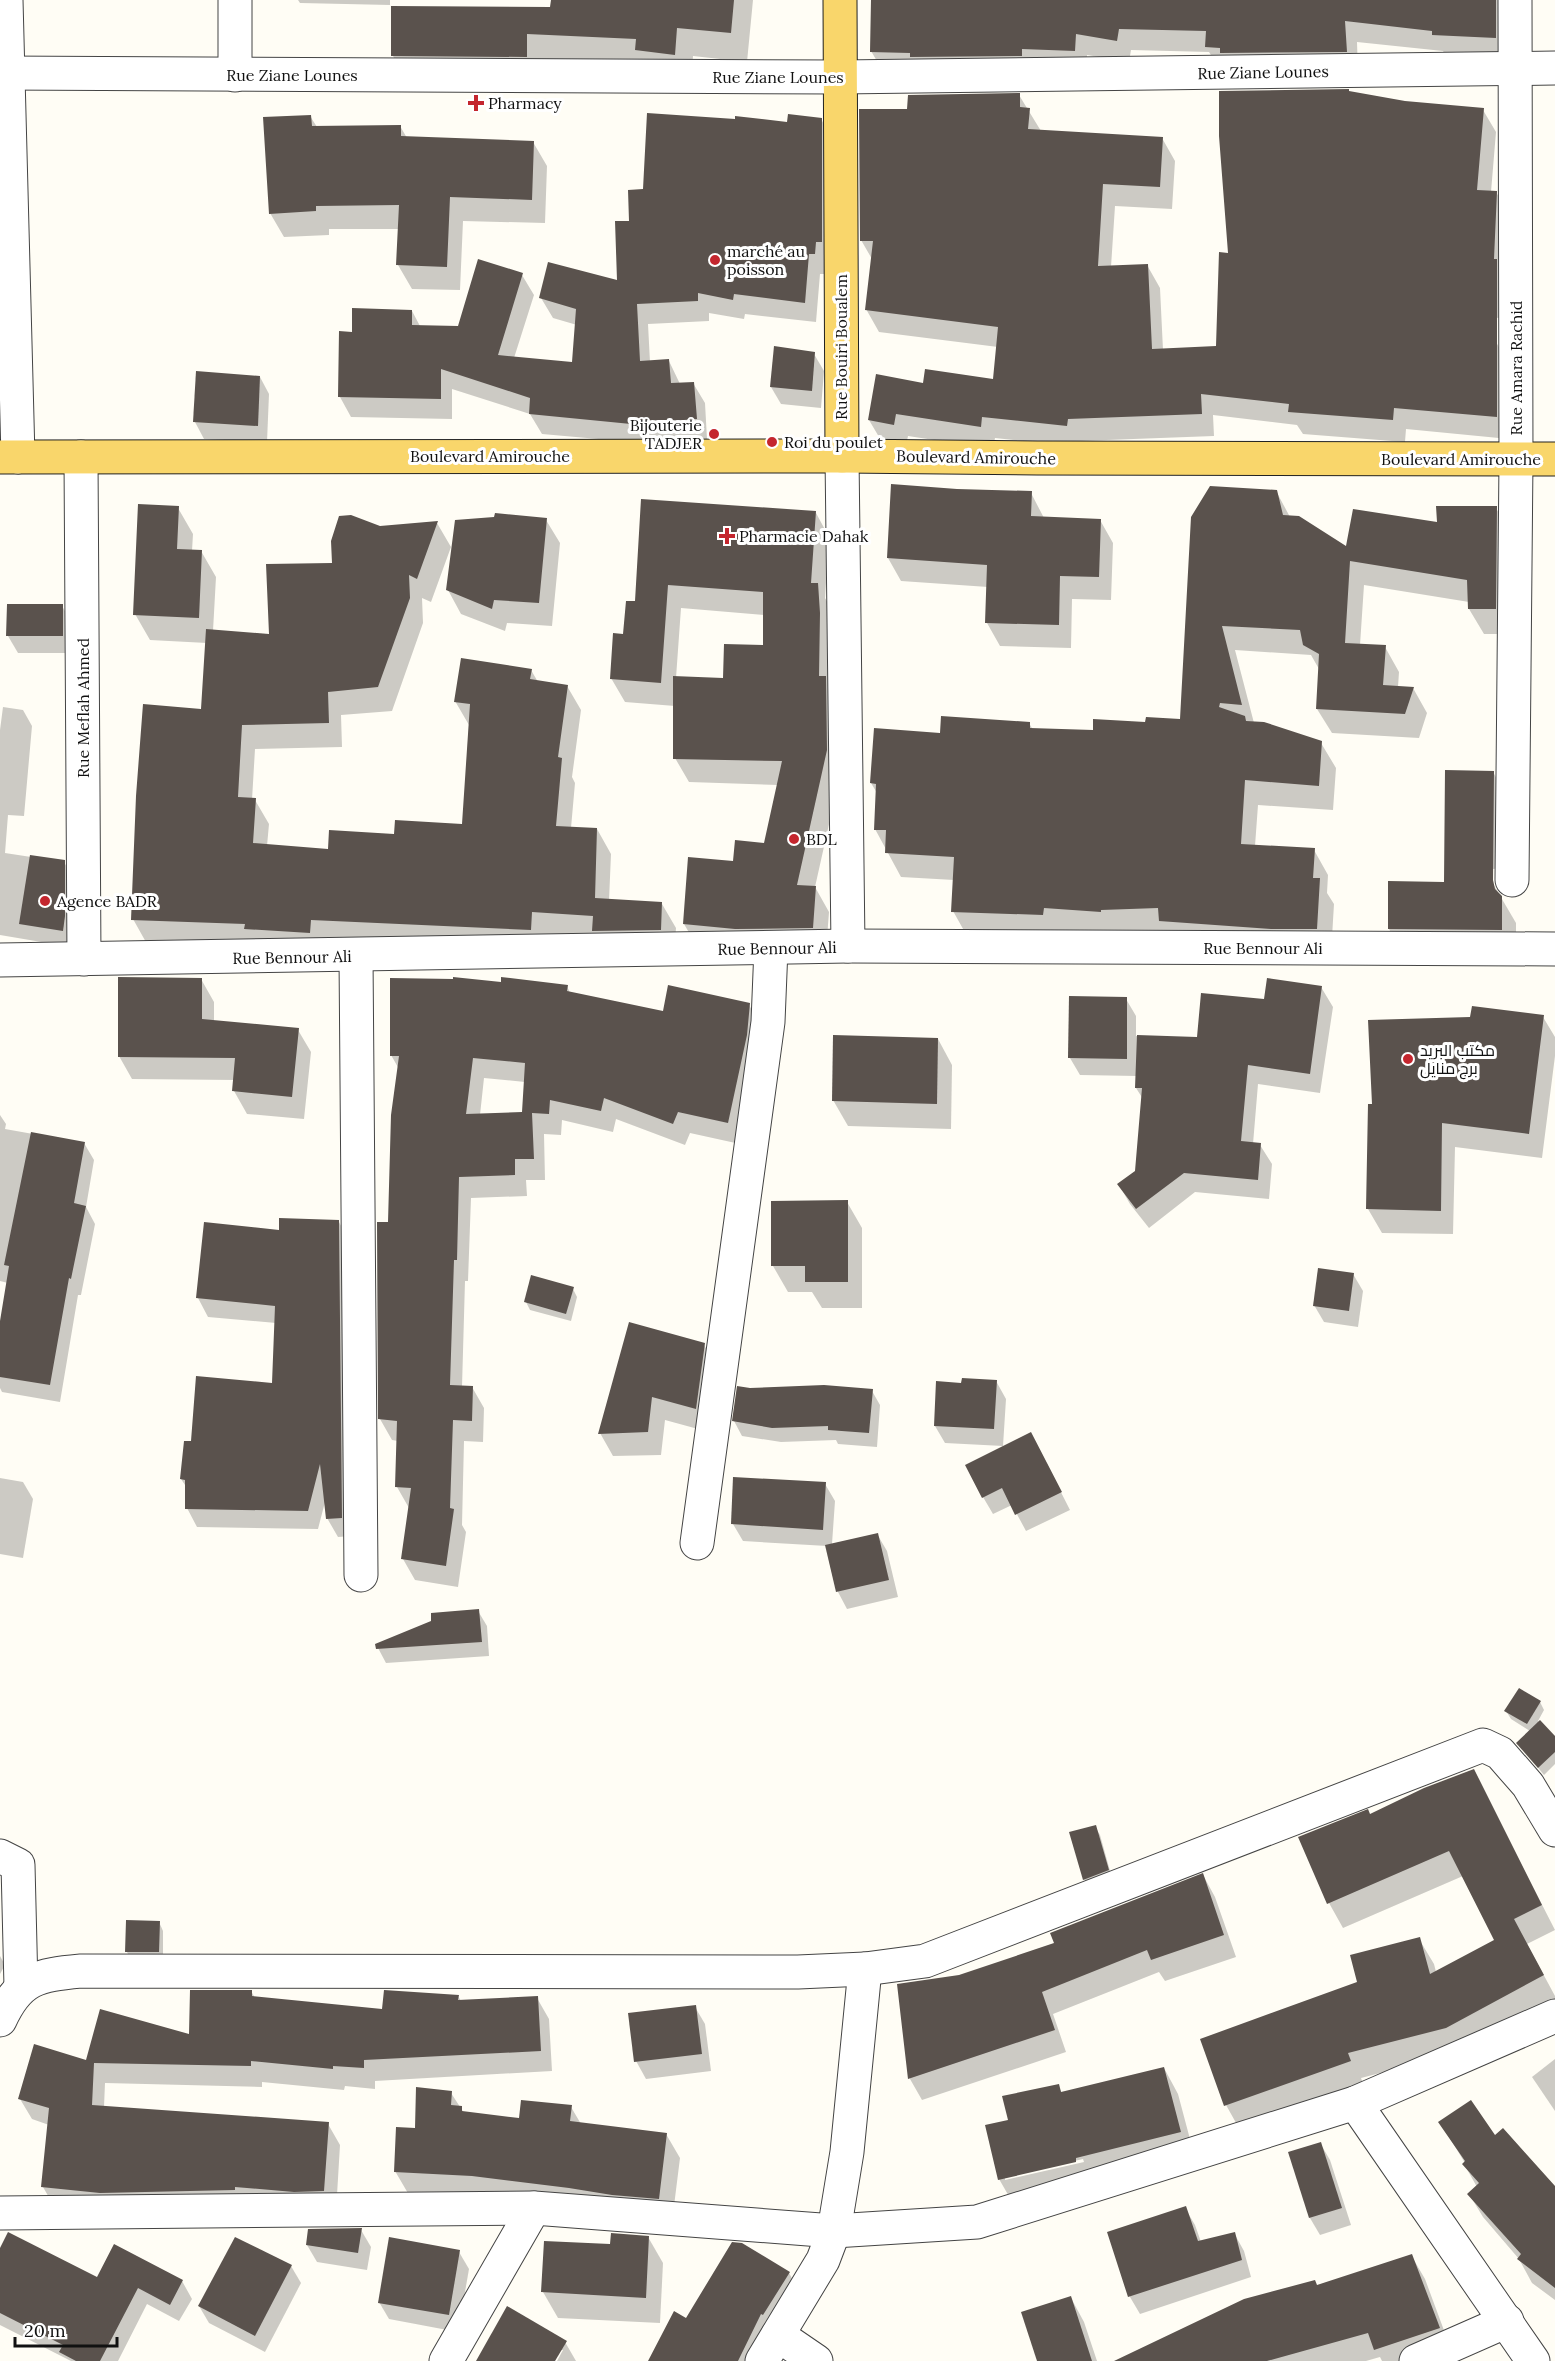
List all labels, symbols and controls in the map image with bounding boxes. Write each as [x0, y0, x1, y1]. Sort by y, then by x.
street label: Rue Ziane Lounes [1197, 61, 1329, 83]
street label: Rue Ziane Lounes [226, 65, 358, 85]
street label: Rue Ziane Lounes [712, 67, 844, 87]
place label: Pharmacy [488, 93, 562, 113]
marker: Pharmacy [469, 96, 483, 110]
place label: marché au poisson [727, 241, 806, 279]
marker: marché au poisson [708, 253, 722, 267]
street label: Rue Bouiri Boualem [831, 274, 851, 420]
street label: Rue Amara Rachid [1506, 300, 1526, 435]
place label: Bijouterie TADJER [630, 415, 703, 453]
marker: Bijouterie TADJER [707, 427, 721, 441]
place label: Roi du poulet [784, 432, 884, 452]
marker: Roi du poulet [765, 435, 779, 449]
street label: Boulevard Amirouche [410, 446, 570, 466]
street label: Boulevard Amirouche [896, 446, 1056, 468]
street label: Boulevard Amirouche [1381, 449, 1541, 469]
place label: Pharmacie Dahak [739, 526, 869, 546]
marker: Pharmacie Dahak [720, 529, 734, 543]
street label: Rue Meflah Ahmed [73, 638, 93, 778]
place label: BDL [806, 829, 837, 849]
marker: BDL [787, 832, 801, 846]
place label: Agence BADR [56, 891, 158, 911]
marker: Agence BADR [38, 894, 52, 908]
street label: Rue Bennour Ali [717, 937, 837, 959]
street label: Rue Bennour Ali [1203, 938, 1323, 958]
street label: Rue Bennour Ali [232, 946, 352, 968]
place label: مكتب البريد برج منايل [1420, 1040, 1495, 1080]
marker: مكتب البريد برج منايل [1401, 1052, 1415, 1066]
scale bar [15, 2310, 117, 2348]
text: 20 m [24, 2319, 66, 2342]

